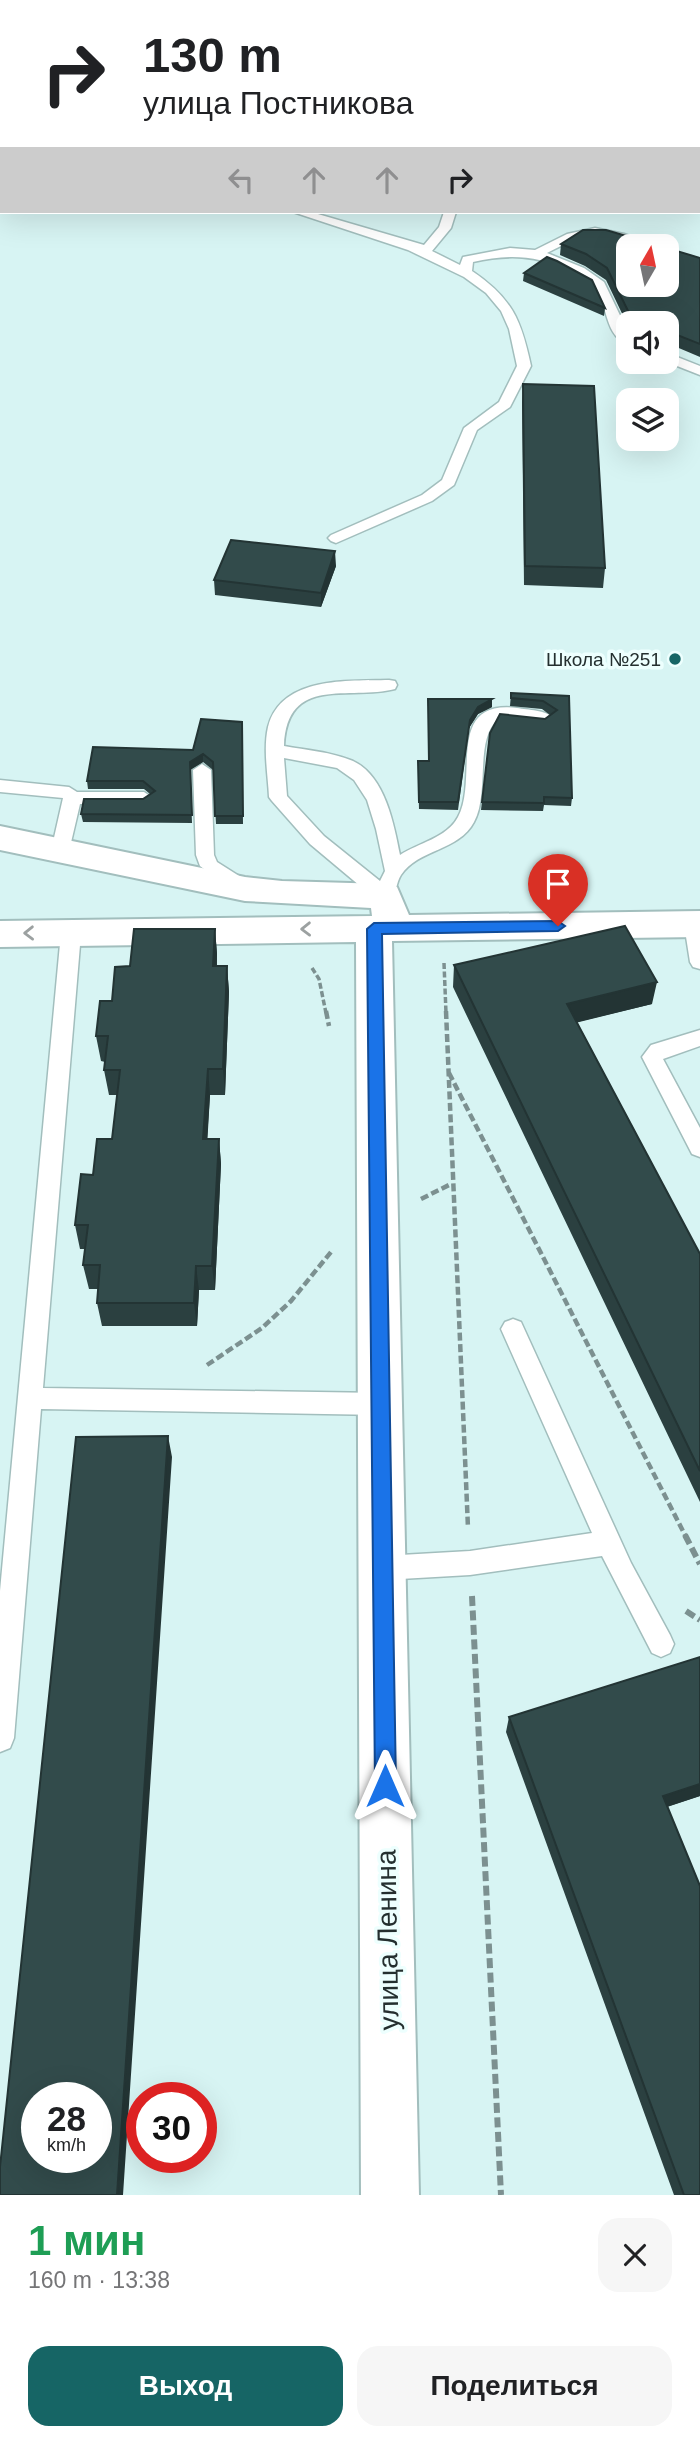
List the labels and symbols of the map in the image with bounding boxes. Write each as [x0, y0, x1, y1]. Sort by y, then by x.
north arrow [616, 234, 679, 298]
place label: Школа №251 [546, 649, 661, 670]
marker: Школа №251 [667, 651, 683, 667]
pin [528, 854, 588, 926]
one-way arrow [300, 922, 311, 937]
one-way arrow [24, 926, 35, 941]
position arrow [348, 1749, 422, 1823]
street label: улица Ленина [370, 1849, 405, 2031]
speed limit sign: 30 [126, 2082, 217, 2173]

